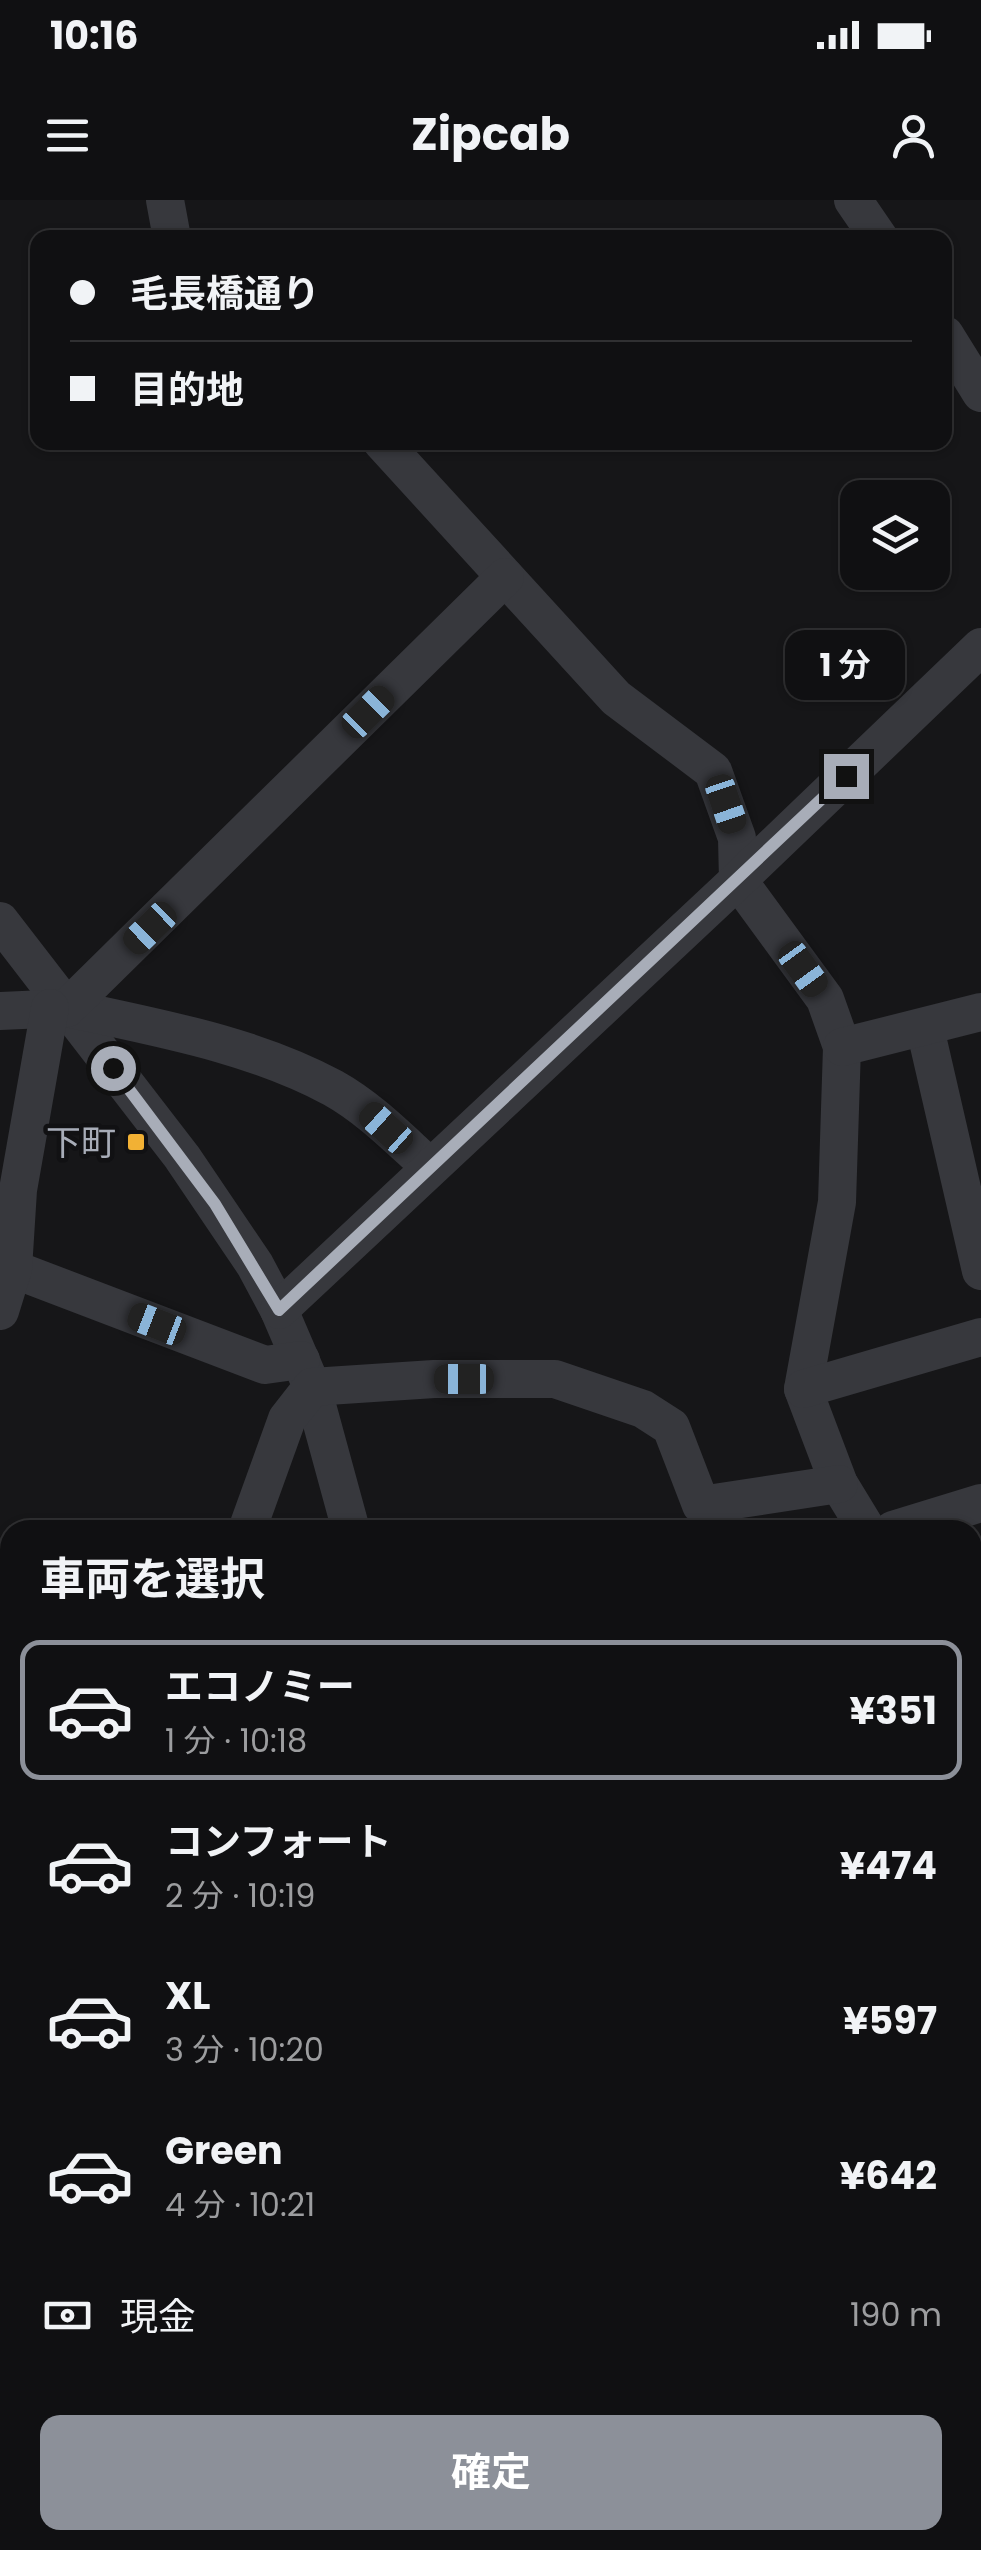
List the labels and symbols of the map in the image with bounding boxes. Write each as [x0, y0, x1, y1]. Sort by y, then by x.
callout: 1 分 [786, 631, 906, 701]
car [336, 680, 400, 744]
route end [824, 754, 869, 799]
car [702, 771, 750, 837]
car [118, 896, 182, 960]
car [773, 936, 833, 1002]
route start [91, 1046, 136, 1091]
car [354, 1097, 418, 1159]
place label: 下町 [46, 1118, 116, 1167]
marker: 下町 [125, 1131, 147, 1153]
car [124, 1299, 190, 1349]
car [434, 1364, 494, 1394]

